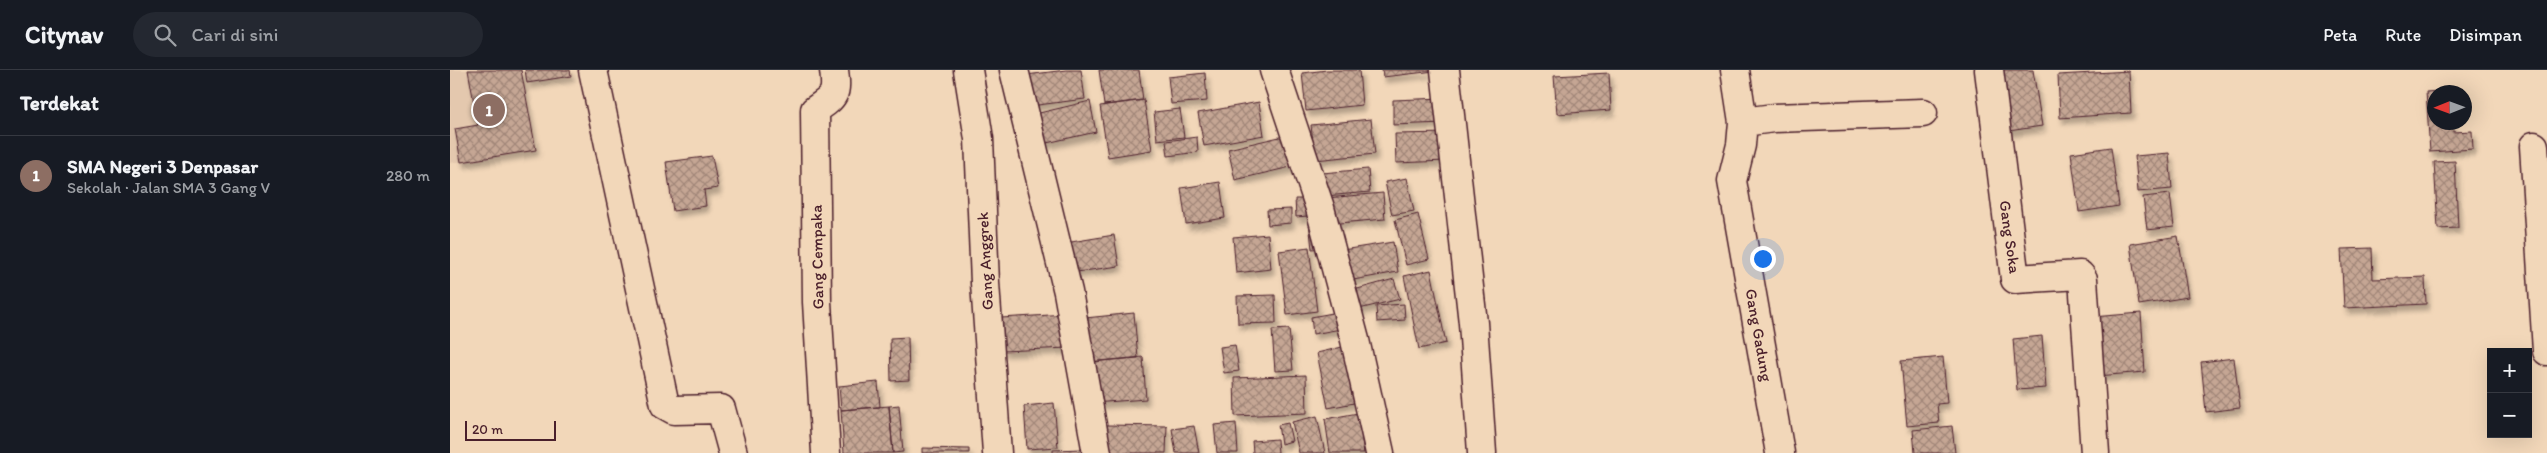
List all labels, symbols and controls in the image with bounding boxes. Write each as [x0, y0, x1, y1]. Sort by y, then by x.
search box [133, 12, 483, 57]
text: Citynav [25, 20, 103, 49]
icon: search [151, 21, 179, 49]
text: Cari di sini [191, 23, 278, 46]
text: Peta [2323, 24, 2357, 46]
text: Rute [2385, 24, 2421, 46]
text: Disimpan [2449, 24, 2522, 46]
north arrow [2427, 85, 2472, 130]
text: Terdekat [20, 90, 99, 115]
pin: 1 [473, 91, 505, 129]
text: SMA Negeri 3 Denpasar [67, 155, 258, 178]
text: 1 [32, 166, 40, 185]
text: 280 m [386, 166, 430, 185]
text: Sekolah · Jalan SMA 3 Gang V [67, 178, 270, 197]
street label: Gang Soka [1995, 199, 2025, 276]
street label: Gang Cempaka [807, 204, 827, 310]
street label: Gang Anggrek [973, 211, 997, 310]
your location [1750, 246, 1776, 272]
street label: Gang Gadung [1741, 287, 1777, 384]
map controls [2487, 348, 2532, 438]
button: + [2487, 348, 2532, 393]
button: − [2487, 393, 2532, 438]
scale bar [465, 418, 556, 441]
text: 20 m [472, 421, 503, 438]

